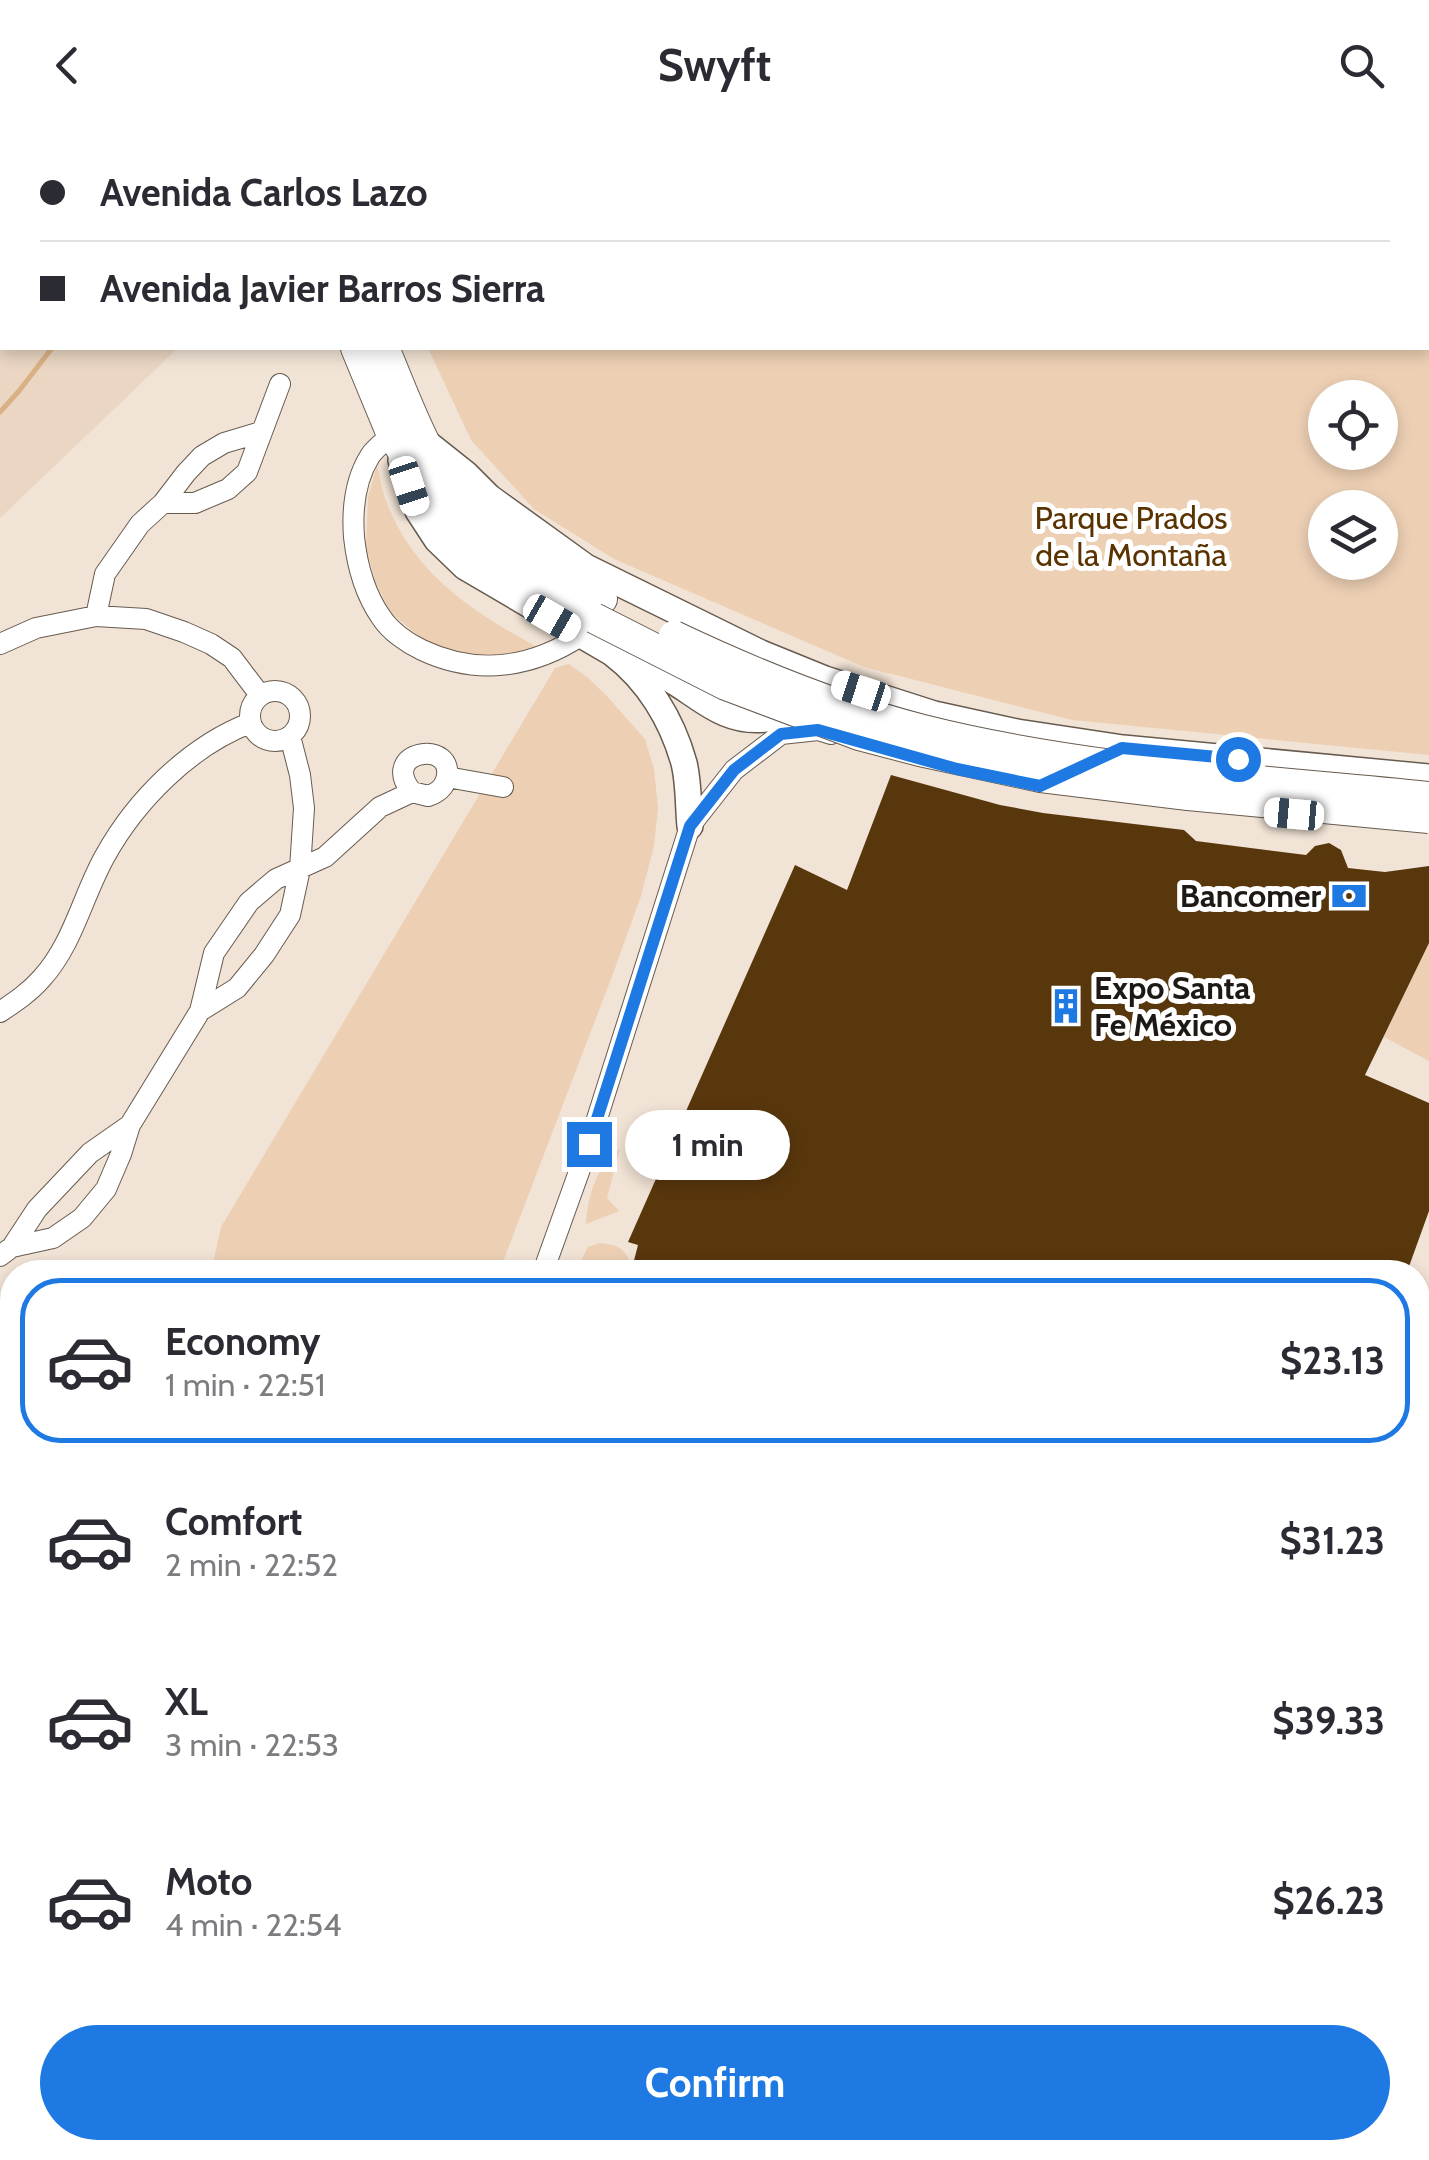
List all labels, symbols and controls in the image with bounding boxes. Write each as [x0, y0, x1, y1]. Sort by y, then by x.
icon: back [40, 38, 95, 93]
text: Swyft [658, 38, 771, 92]
icon: search [1334, 38, 1389, 93]
text: Avenida Carlos Lazo [100, 169, 428, 216]
text: Avenida Javier Barros Sierra [100, 265, 545, 312]
map controls [1308, 380, 1398, 580]
button: locate [1308, 380, 1398, 470]
car [385, 453, 433, 519]
button: layers [1308, 490, 1398, 580]
park label: Parque Prados de la Montaña [1035, 498, 1228, 574]
car [519, 590, 585, 646]
car [828, 667, 894, 715]
route start [1216, 737, 1261, 782]
car [1263, 796, 1325, 832]
place label: Bancomer [1180, 876, 1321, 915]
bank icon: Bancomer [1330, 877, 1368, 915]
place label: Expo Santa Fe México [1094, 968, 1251, 1044]
building icon: Expo Santa Fe México [1047, 987, 1085, 1025]
callout: 1 min [624, 1109, 789, 1179]
route end [567, 1122, 612, 1167]
text: 1 min [671, 1125, 744, 1164]
icon: car [45, 1316, 135, 1406]
text: Economy [165, 1318, 320, 1365]
text: $23.13 [1280, 1337, 1385, 1384]
text: 1 min · 22:51 [165, 1365, 325, 1404]
icon: car [45, 1496, 135, 1586]
text: Comfort [165, 1498, 302, 1545]
text: $31.23 [1279, 1517, 1385, 1564]
text: 2 min · 22:52 [165, 1545, 338, 1584]
icon: car [45, 1676, 135, 1766]
text: XL [165, 1678, 208, 1725]
text: $39.33 [1272, 1697, 1385, 1744]
text: 3 min · 22:53 [165, 1725, 339, 1764]
icon: car [45, 1856, 135, 1946]
text: Moto [165, 1858, 252, 1905]
text: $26.23 [1272, 1877, 1385, 1924]
text: 4 min · 22:54 [165, 1905, 341, 1944]
button: Confirm [40, 2025, 1390, 2140]

